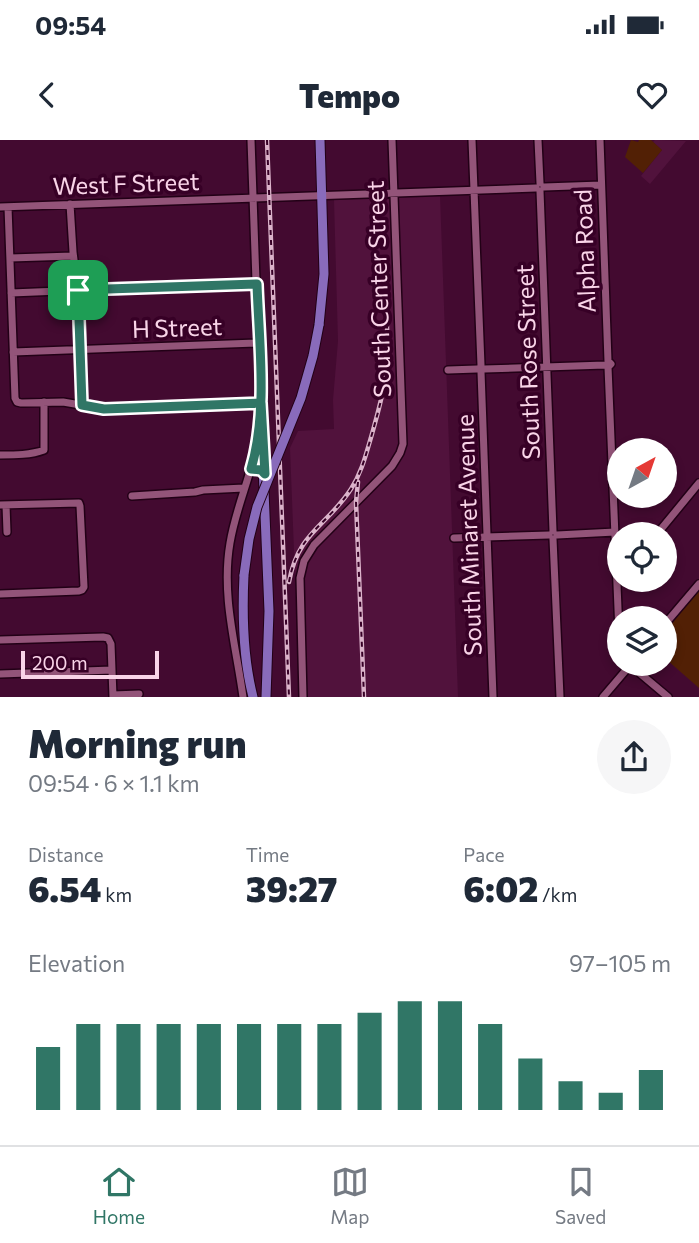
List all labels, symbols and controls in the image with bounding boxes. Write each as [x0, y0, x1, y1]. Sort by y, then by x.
text: 09:54 [35, 9, 106, 40]
text: Tempo [299, 75, 400, 115]
icon: back [28, 76, 66, 114]
icon: heart [633, 76, 671, 114]
street label: West F Street [52, 166, 200, 200]
street label: South Center Street [360, 180, 396, 398]
street label: Alpha Road [567, 189, 601, 313]
pin [48, 260, 108, 320]
street label: South Rose Street [509, 264, 545, 460]
icon: arrive [59, 271, 97, 309]
street label: H Street [131, 311, 223, 343]
street label: South Minaret Avenue [449, 414, 487, 656]
north arrow [607, 438, 677, 508]
map controls [607, 438, 677, 676]
button: locate [607, 522, 677, 592]
button: layers [607, 606, 677, 676]
scale bar [21, 648, 159, 680]
text: 200 m [32, 651, 88, 674]
text: Morning run [28, 719, 247, 766]
button: share [597, 720, 671, 794]
text: 09:54 · 6 × 1.1 km [28, 769, 200, 797]
text: Distance [28, 843, 104, 866]
text: Time [246, 843, 289, 866]
text: Pace [463, 843, 505, 866]
text: 6.54 [28, 866, 102, 909]
text: 39:27 [246, 866, 337, 909]
text: 6:02 [463, 866, 538, 909]
text: km [102, 883, 132, 906]
text: /km [538, 883, 577, 906]
text: Elevation [28, 949, 125, 977]
text: 97–105 m [569, 949, 671, 977]
tab: Home [93, 1163, 145, 1228]
tab: Map [330, 1163, 370, 1228]
tab: Saved [555, 1163, 606, 1228]

